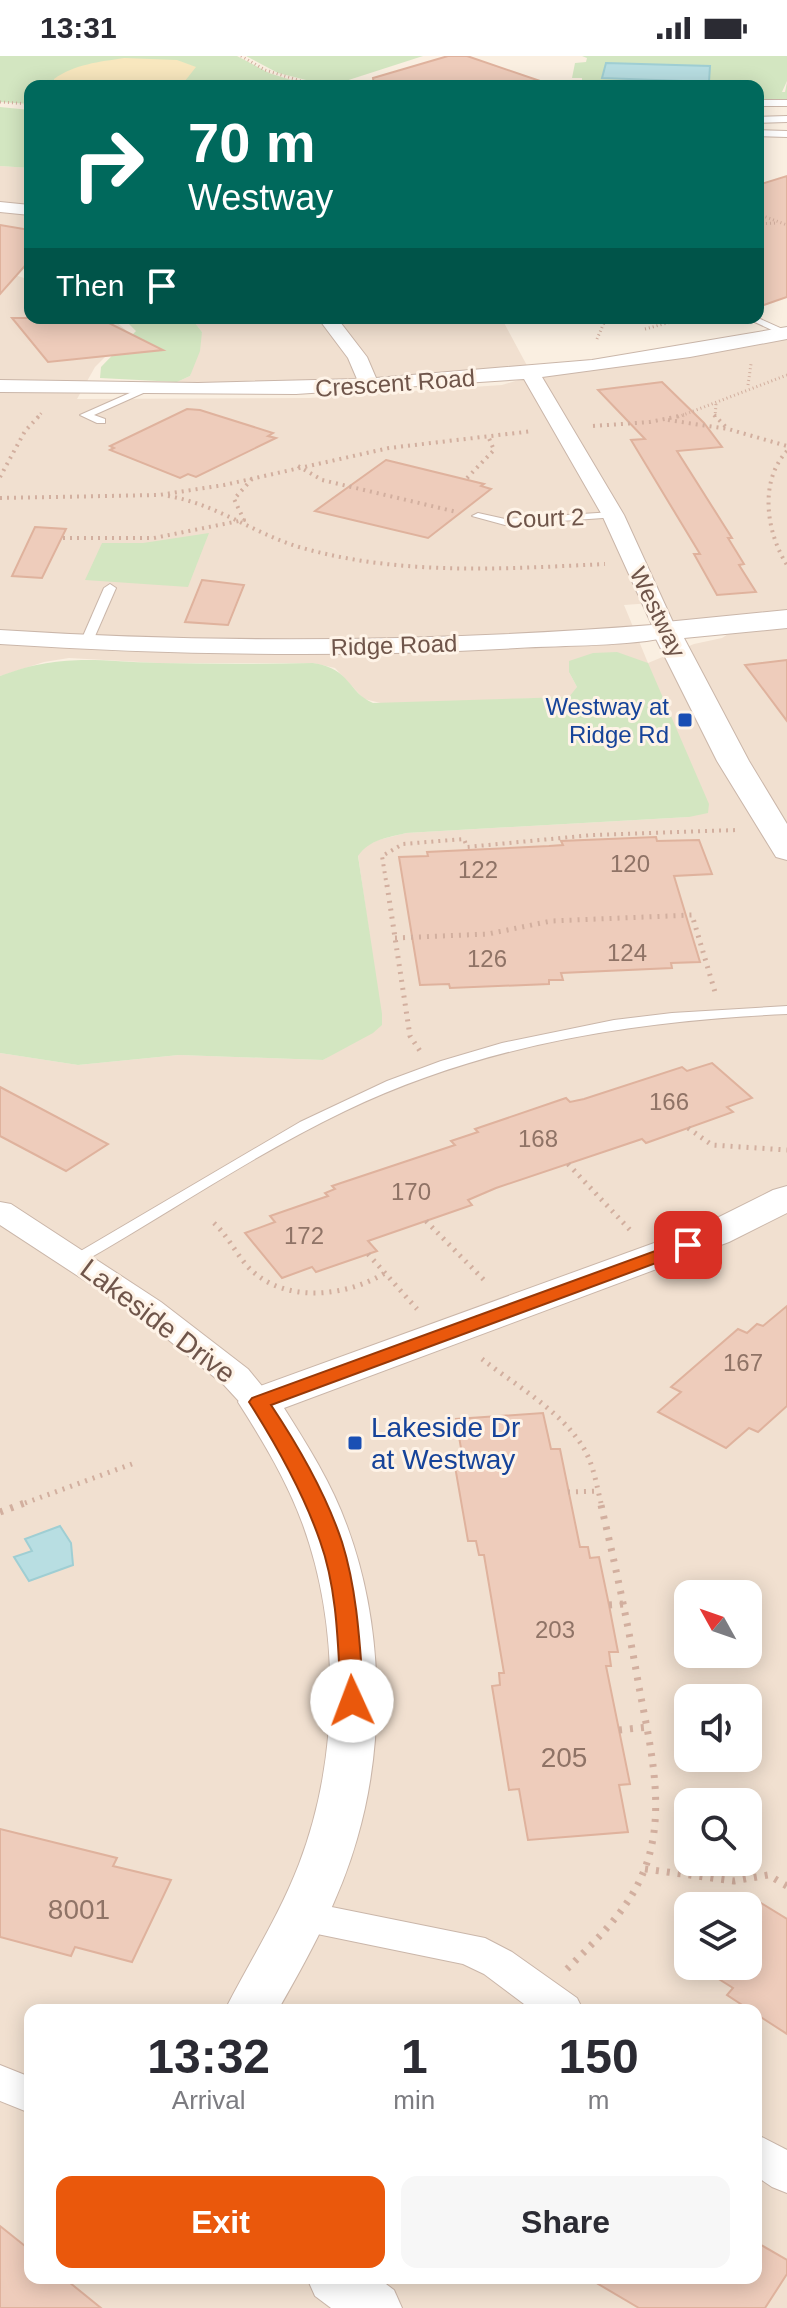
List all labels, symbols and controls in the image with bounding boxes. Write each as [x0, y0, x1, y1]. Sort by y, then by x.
text: 13:31 [40, 11, 117, 44]
text: 70 m [188, 111, 316, 174]
icon: right [56, 112, 160, 216]
text: Westway [188, 177, 333, 218]
icon: arrive [140, 264, 184, 308]
text: Then [56, 269, 124, 302]
street label: Crescent Road [314, 364, 476, 402]
street label: Court 2 [505, 503, 585, 533]
street label: Westway [625, 563, 691, 661]
street label: Ridge Road [330, 629, 458, 661]
place label: Westway at Ridge Rd [545, 693, 669, 748]
marker: Westway at Ridge Rd [676, 711, 694, 729]
house number: 120 [610, 850, 650, 877]
house number: 122 [458, 856, 498, 883]
house number: 124 [607, 939, 647, 966]
house number: 126 [467, 945, 507, 972]
house number: 166 [649, 1088, 689, 1115]
house number: 168 [518, 1125, 558, 1152]
house number: 170 [391, 1178, 431, 1205]
pin [654, 1211, 722, 1279]
house number: 172 [284, 1222, 324, 1249]
icon: arrive [666, 1223, 710, 1267]
street label: Lakeside Drive [75, 1253, 241, 1389]
house number: 167 [723, 1349, 763, 1376]
place label: Lakeside Dr at Westway [371, 1412, 520, 1475]
marker: Lakeside Dr at Westway [346, 1434, 364, 1452]
north arrow [674, 1580, 762, 1668]
map controls [674, 1580, 762, 1980]
house number: 203 [535, 1616, 575, 1643]
position arrow [310, 1659, 394, 1743]
button: sound [674, 1684, 762, 1772]
house number: 205 [541, 1742, 587, 1773]
button: search [674, 1788, 762, 1876]
button: layers [674, 1892, 762, 1980]
house number: 8001 [48, 1894, 110, 1925]
text: 13:32 [147, 2030, 270, 2083]
text: 1 [401, 2030, 428, 2083]
text: 150 [559, 2030, 639, 2083]
text: Arrival [172, 2085, 246, 2115]
text: min [393, 2085, 435, 2115]
text: m [588, 2085, 609, 2115]
button: Exit [56, 2176, 385, 2268]
button: Share [401, 2176, 730, 2268]

